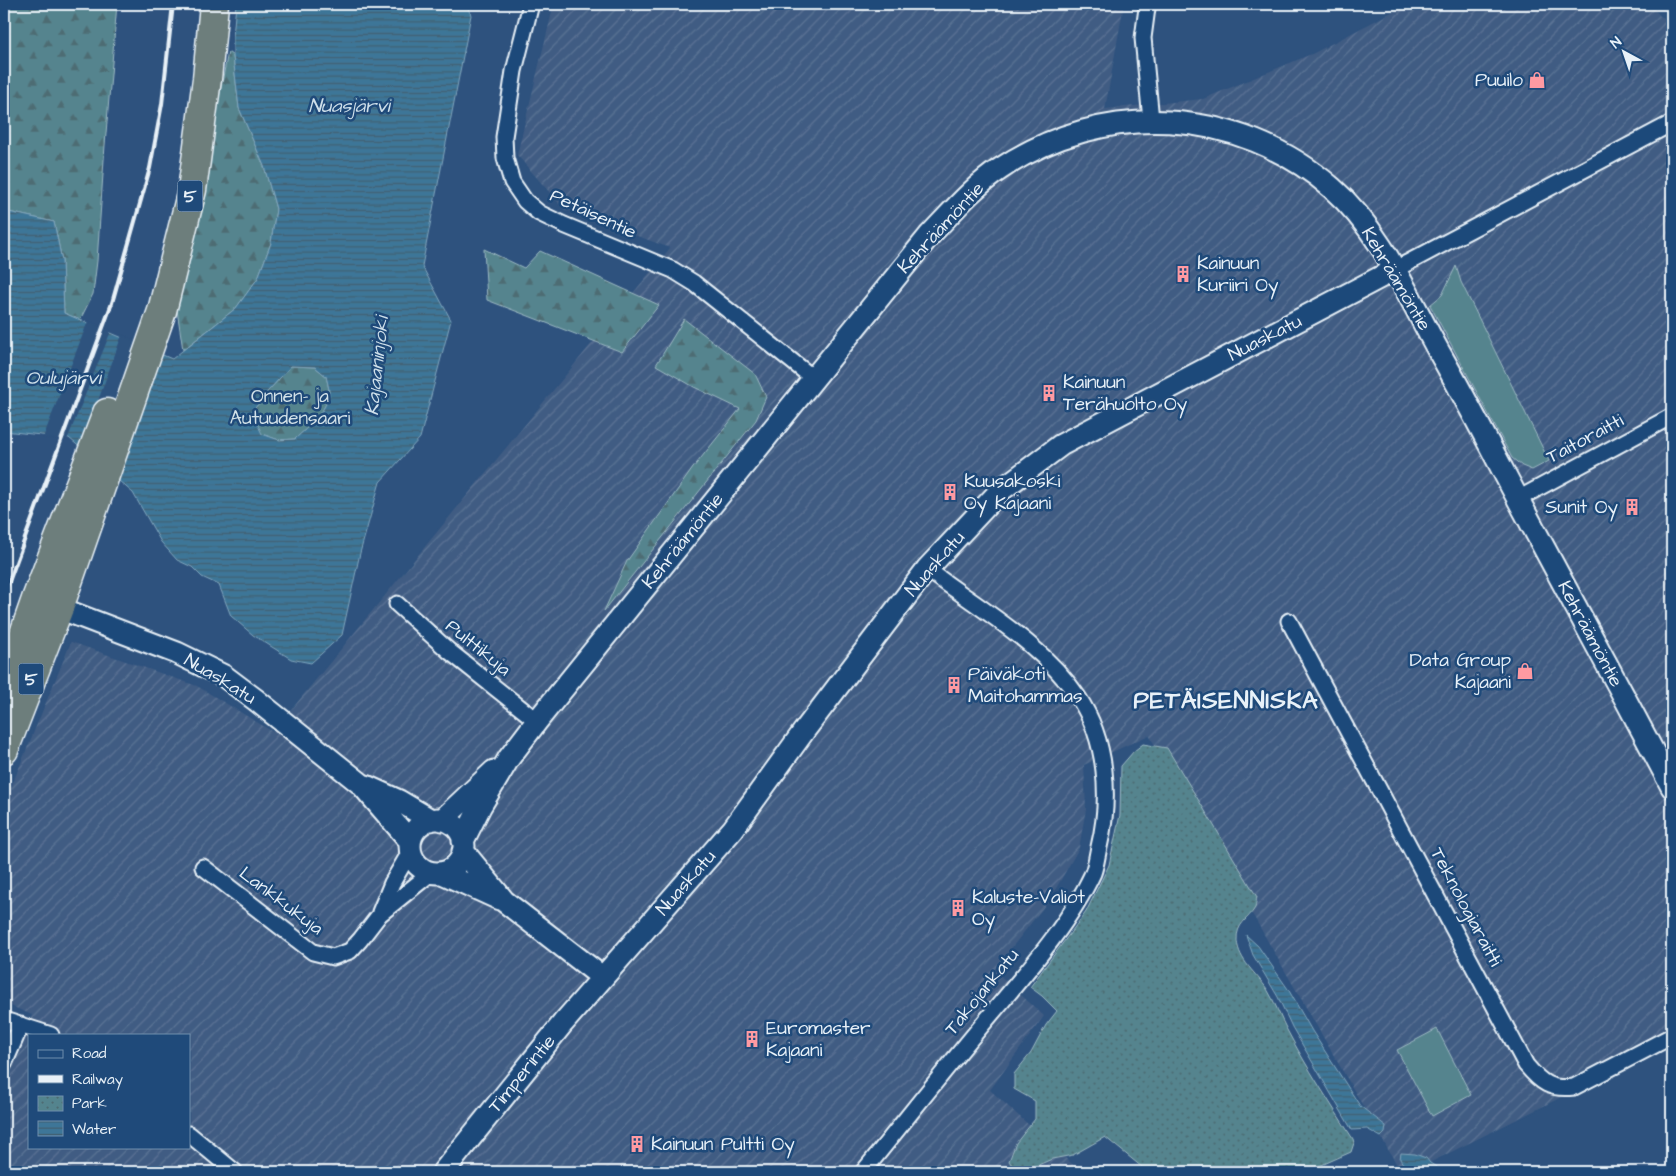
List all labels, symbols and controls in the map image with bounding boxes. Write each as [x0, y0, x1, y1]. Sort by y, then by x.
north arrow [1598, 28, 1648, 78]
text: N [1606, 32, 1626, 53]
place label: Puuilo [1475, 67, 1523, 94]
shop icon: Puuilo [1527, 70, 1547, 90]
water label: Nuasjärvi [308, 92, 393, 120]
street label: Kehräämöntie [891, 176, 991, 280]
road number: 5 [178, 180, 202, 212]
street label: Petäisentie [545, 182, 641, 246]
street label: Kehräämöntie [1354, 222, 1438, 336]
place label: Kainuun Kuriiri Oy [1197, 250, 1279, 300]
building icon: Kainuun Kuriiri Oy [1173, 264, 1193, 284]
street label: Nuaskatu [1223, 308, 1307, 368]
water label: Kajaaninjoki [358, 312, 396, 417]
water label: Oulujärvi [25, 364, 103, 392]
place label: Kainuun Terähuolto Oy [1063, 369, 1188, 419]
park label: Onnen- ja Autuudensaari [230, 383, 350, 432]
building icon: Kainuun Terähuolto Oy [1039, 383, 1059, 403]
street label: Taitoraitti [1542, 407, 1629, 471]
place label: Kuusakoski Oy Kajaani [964, 468, 1061, 518]
building icon: Kuusakoski Oy Kajaani [940, 482, 960, 502]
street label: Kehräämöntie [636, 487, 730, 595]
place label: Sunit Oy [1545, 494, 1619, 522]
building icon: Sunit Oy [1622, 497, 1642, 517]
street label: Nuaskatu [899, 525, 971, 603]
street label: Kehräämöntie [1551, 576, 1629, 692]
street label: Pulttikuja [439, 613, 517, 683]
street label: Nuaskatu [179, 647, 261, 711]
place label: Data Group Kajaani [1410, 647, 1511, 696]
place label: Päiväkoti Maitohammas [968, 661, 1082, 710]
shop icon: Data Group Kajaani [1515, 661, 1535, 681]
road number: 5 [18, 664, 44, 694]
building icon: Päiväkoti Maitohammas [944, 675, 964, 695]
district label: PETÄISENNISKA [1133, 684, 1319, 718]
street label: Teknologiaraitti [1422, 843, 1509, 972]
street label: Nuaskatu [650, 844, 722, 922]
street label: Lankkukuja [233, 860, 329, 942]
place label: Kaluste-Valiot Oy [972, 884, 1085, 934]
building icon: Kaluste-Valiot Oy [948, 898, 968, 918]
street label: Takojankatu [938, 942, 1026, 1041]
place label: Euromaster Kajaani [766, 1015, 871, 1064]
street label: Timperintie [482, 1029, 562, 1119]
building icon: Euromaster Kajaani [742, 1029, 762, 1049]
legend [28, 1034, 190, 1148]
text: Road [72, 1043, 107, 1064]
text: Railway [72, 1069, 123, 1091]
text: Park [72, 1093, 107, 1114]
text: Water [72, 1119, 116, 1140]
place label: Kainuun Pultti Oy [651, 1131, 795, 1159]
building icon: Kainuun Pultti Oy [627, 1134, 647, 1154]

